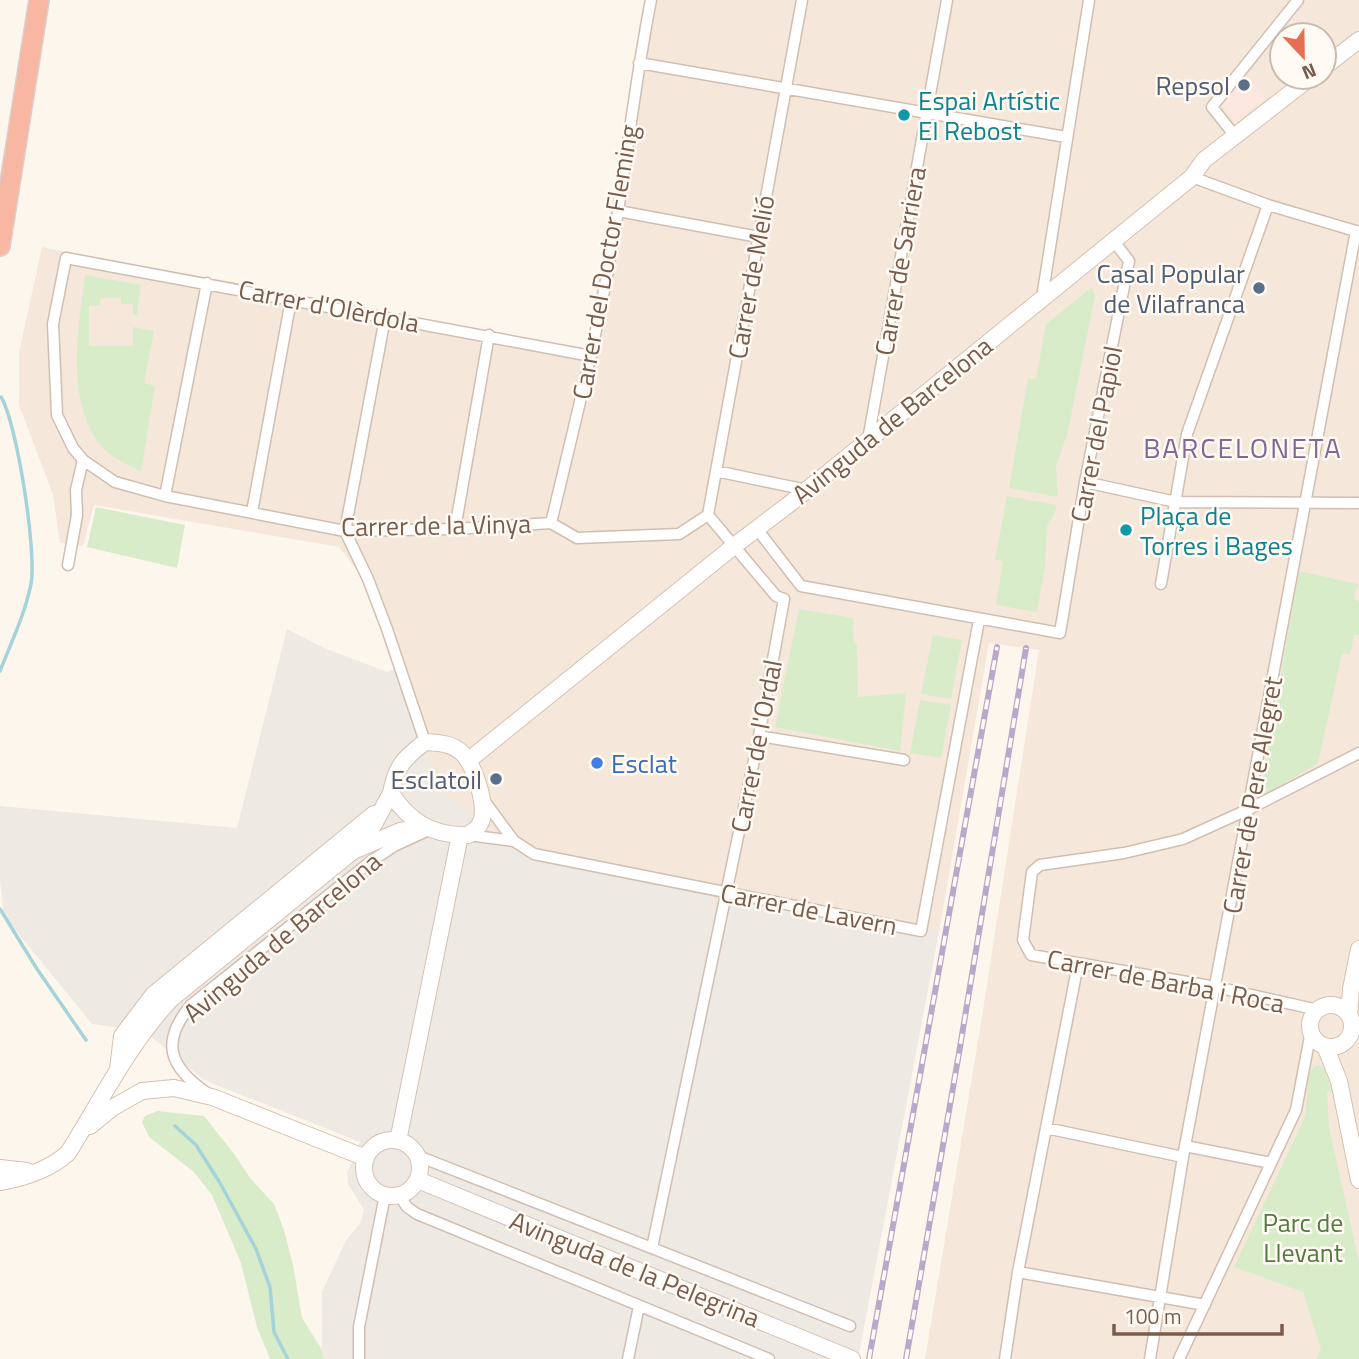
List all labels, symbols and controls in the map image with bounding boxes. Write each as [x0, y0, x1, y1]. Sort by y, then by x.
north arrow [1268, 21, 1338, 91]
text: N [1298, 56, 1321, 88]
place label: Repsol [1156, 66, 1230, 105]
marker: Repsol [1236, 77, 1252, 93]
place label: Espai Artístic El Rebost [918, 81, 1060, 150]
marker: Espai Artístic El Rebost [896, 107, 912, 123]
street label: Carrer del Doctor Fleming [562, 122, 648, 402]
street label: Carrer de Sarriera [864, 163, 936, 359]
street label: Carrer de Melió [717, 192, 785, 362]
place label: Casal Popular de Vilafranca [1096, 254, 1245, 323]
street label: Carrer d'Olèrdola [235, 269, 423, 343]
marker: Casal Popular de Vilafranca [1251, 280, 1267, 296]
street label: Avinguda de Barcelona [783, 327, 1001, 513]
street label: Carrer del Papiol [1060, 343, 1132, 525]
district label: BARCELONETA [1143, 426, 1343, 469]
place label: Plaça de Torres i Bages [1140, 496, 1293, 565]
street label: Carrer de la Vinya [341, 504, 531, 546]
marker: Plaça de Torres i Bages [1118, 522, 1134, 538]
street label: Carrer de l'Ordal [720, 656, 792, 836]
street label: Carrer de Pere Alegret [1212, 673, 1292, 917]
place label: Esclat [611, 744, 677, 783]
marker: Esclat [589, 755, 605, 771]
place label: Esclatoil [391, 760, 482, 799]
marker: Esclatoil [488, 771, 504, 787]
street label: Avinguda de Barcelona [174, 842, 390, 1032]
street label: Carrer de Lavern [717, 873, 901, 945]
street label: Carrer de Barba i Roca [1044, 939, 1288, 1023]
street label: Avinguda de la Pelegrina [504, 1201, 766, 1337]
park label: Parc de Llevant [1263, 1203, 1344, 1272]
scale bar [1114, 1292, 1282, 1336]
text: 100 m [1124, 1300, 1181, 1332]

